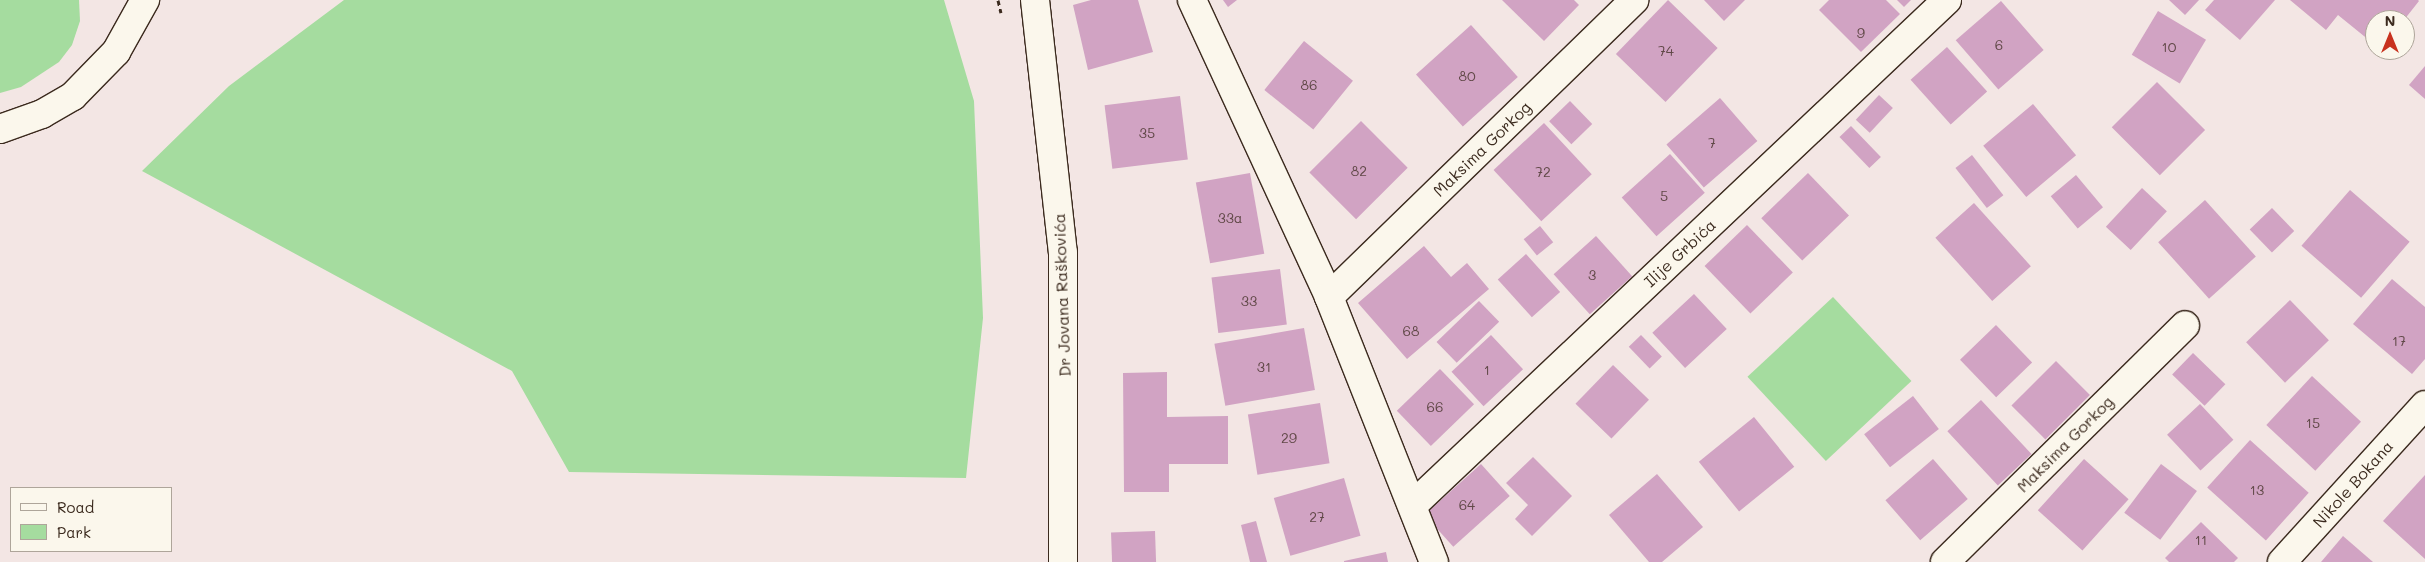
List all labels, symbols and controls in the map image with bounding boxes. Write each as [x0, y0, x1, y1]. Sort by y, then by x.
north arrow [2365, 10, 2415, 60]
text: N [2385, 11, 2395, 30]
house number: 9 [1857, 25, 1865, 41]
house number: 6 [1995, 37, 2003, 53]
house number: 10 [2162, 39, 2176, 55]
house number: 74 [1658, 43, 1674, 59]
house number: 80 [1458, 68, 1476, 84]
house number: 86 [1301, 77, 1317, 93]
street label: Maksima Gorkog [1429, 98, 1535, 200]
house number: 35 [1139, 125, 1155, 141]
house number: 7 [1708, 135, 1716, 151]
house number: 82 [1351, 163, 1367, 179]
house number: 72 [1535, 164, 1551, 180]
house number: 5 [1660, 188, 1668, 204]
house number: 33a [1217, 210, 1243, 226]
street label: Dr Jovana Raškovića [1050, 213, 1074, 377]
street label: Ilije Grbića [1640, 215, 1720, 291]
house number: 3 [1588, 267, 1596, 283]
house number: 33 [1241, 293, 1257, 309]
house number: 68 [1403, 323, 1419, 339]
house number: 17 [2392, 333, 2406, 349]
house number: 31 [1257, 359, 1271, 375]
house number: 1 [1484, 362, 1490, 378]
street label: Maksima Gorkog [2013, 392, 2117, 496]
house number: 66 [1427, 399, 1443, 415]
house number: 15 [2306, 415, 2320, 431]
house number: 29 [1281, 430, 1297, 446]
street label: Nikole Bokana [2309, 437, 2397, 531]
house number: 13 [2250, 482, 2264, 498]
legend [10, 487, 172, 552]
text: Road [57, 497, 94, 517]
house number: 64 [1459, 497, 1475, 513]
house number: 27 [1309, 509, 1325, 525]
text: Park [57, 522, 91, 542]
house number: 11 [2195, 532, 2207, 548]

